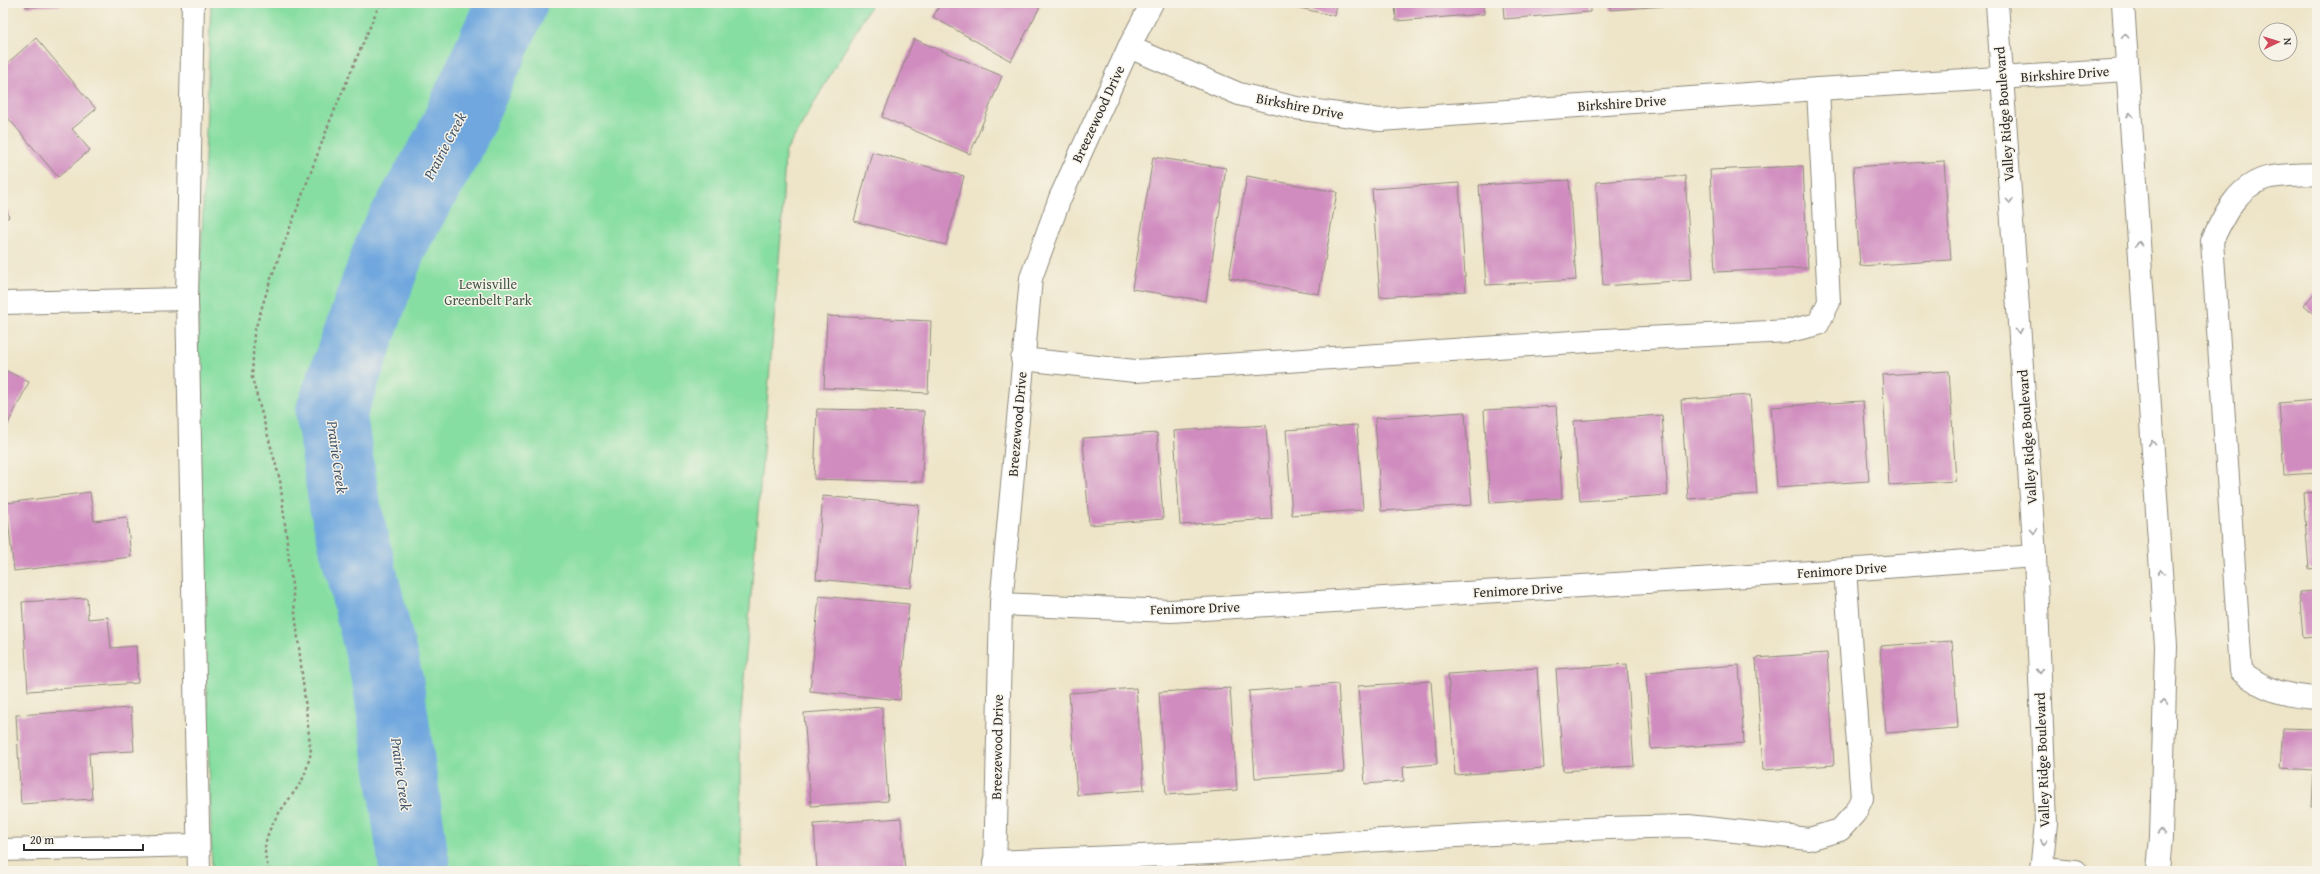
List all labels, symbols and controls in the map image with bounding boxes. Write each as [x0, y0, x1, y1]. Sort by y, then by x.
north arrow [2258, 22, 2298, 62]
one-way arrow [2121, 33, 2129, 39]
text: N [2280, 37, 2296, 46]
street label: Valley Ridge Boulevard [1989, 45, 2019, 182]
street label: Birkshire Drive [2020, 61, 2110, 87]
street label: Breezewood Drive [1067, 62, 1129, 166]
street label: Birkshire Drive [1255, 88, 1346, 124]
street label: Birkshire Drive [1577, 90, 1667, 116]
water label: Prairie Creek [418, 108, 471, 184]
one-way arrow [2125, 112, 2134, 118]
one-way arrow [2005, 198, 2014, 204]
one-way arrow [2134, 241, 2143, 247]
park label: Lewisville Greenbelt Park [444, 274, 533, 310]
one-way arrow [2015, 328, 2024, 334]
street label: Valley Ridge Boulevard [2012, 368, 2042, 505]
street label: Breezewood Drive [1002, 370, 1032, 477]
water label: Prairie Creek [322, 418, 353, 495]
one-way arrow [2148, 440, 2157, 446]
one-way arrow [2029, 528, 2038, 534]
street label: Fenimore Drive [1796, 557, 1888, 583]
one-way arrow [2156, 569, 2165, 575]
street label: Fenimore Drive [1473, 578, 1564, 602]
street label: Fenimore Drive [1150, 596, 1241, 620]
one-way arrow [2035, 668, 2044, 674]
street label: Valley Ridge Boulevard [2030, 692, 2054, 828]
street label: Breezewood Drive [986, 694, 1008, 800]
one-way arrow [2160, 699, 2169, 705]
water label: Prairie Creek [386, 735, 417, 812]
scale bar [24, 826, 143, 852]
one-way arrow [2157, 829, 2166, 835]
text: 20 m [30, 831, 54, 848]
one-way arrow [2039, 839, 2048, 845]

